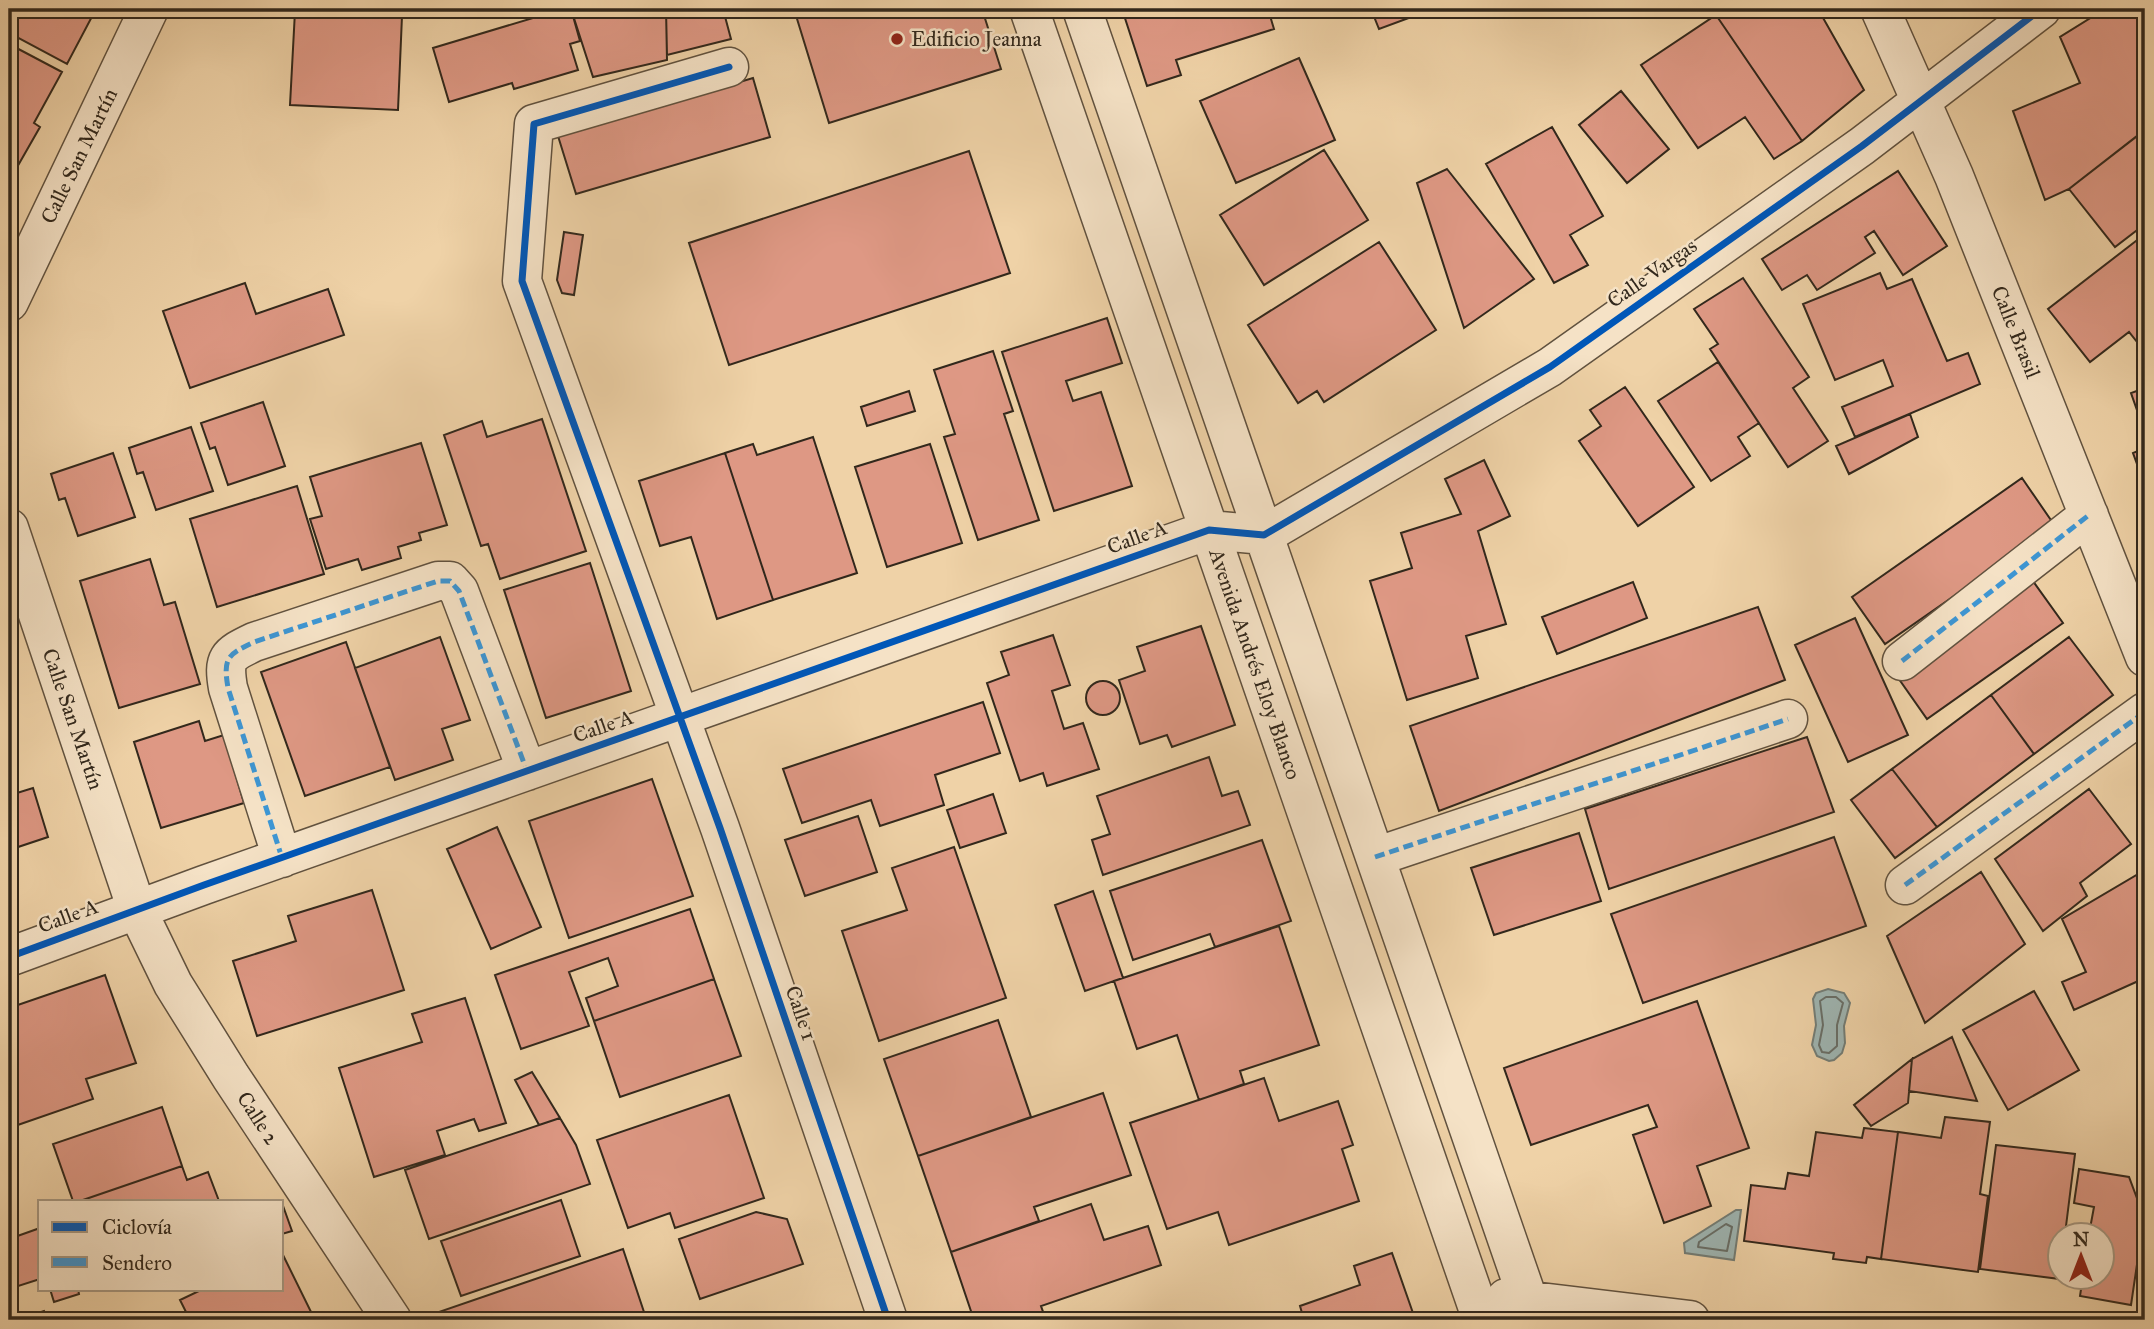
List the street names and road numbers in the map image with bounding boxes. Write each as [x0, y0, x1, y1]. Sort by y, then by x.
street label: Calle San Martín [35, 84, 123, 228]
street label: Calle Vargas [1602, 233, 1702, 313]
street label: Calle Brasil [1986, 282, 2046, 382]
street label: Calle A [1103, 514, 1171, 560]
street label: Avenida Andrés Eloy Blanco [1203, 544, 1307, 783]
street label: Calle San Martín [37, 645, 109, 793]
street label: Calle A [570, 704, 636, 748]
street label: Calle A [34, 893, 102, 939]
street label: Calle 1 [780, 982, 822, 1044]
street label: Calle 2 [231, 1087, 285, 1150]

